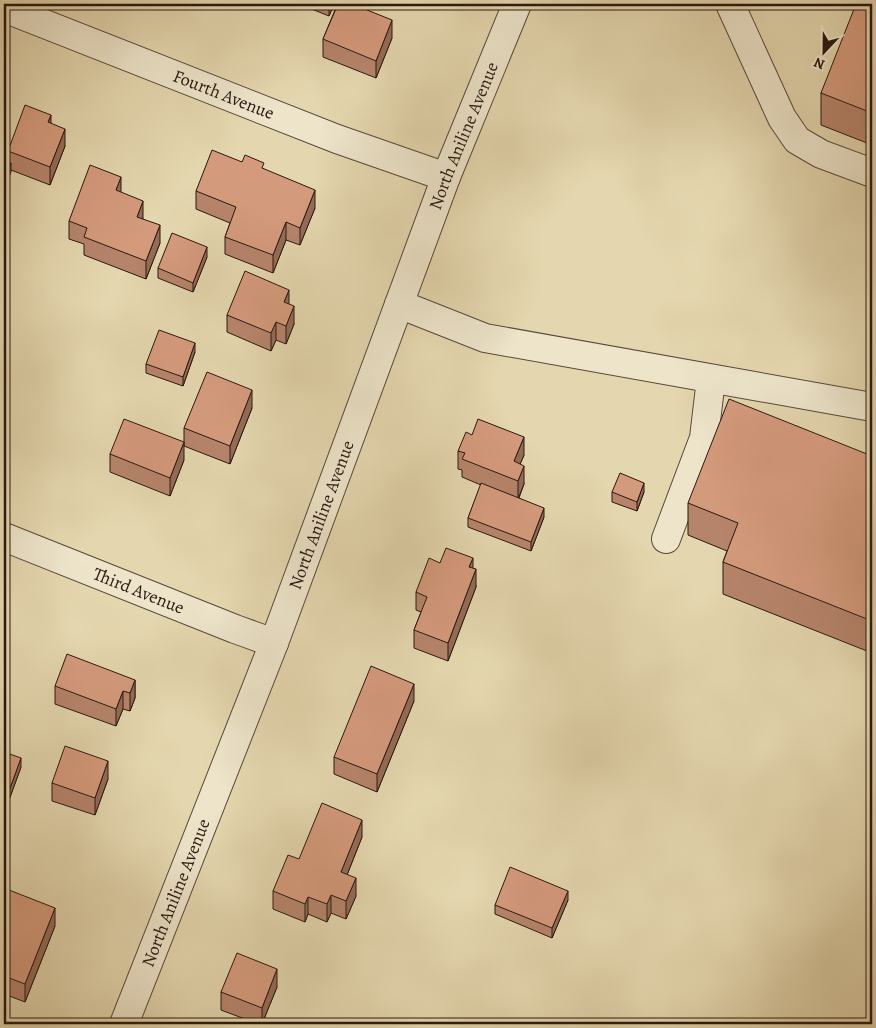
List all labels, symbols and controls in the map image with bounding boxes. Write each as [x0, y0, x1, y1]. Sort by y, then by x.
north arrow [798, 28, 848, 78]
text: N [811, 53, 828, 74]
street label: North Aniline Avenue [423, 58, 504, 213]
street label: Fourth Avenue [170, 64, 278, 125]
street label: North Aniline Avenue [283, 437, 360, 593]
street label: Third Avenue [89, 562, 188, 620]
street label: North Aniline Avenue [136, 815, 216, 970]

